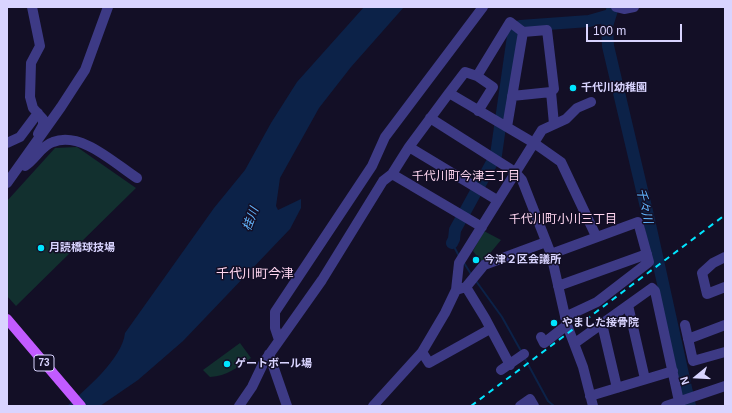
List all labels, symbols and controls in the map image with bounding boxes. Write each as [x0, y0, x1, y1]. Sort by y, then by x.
scale bar [588, 16, 684, 42]
text: 100 m [593, 24, 626, 38]
place label: 千代川幼稚園 [581, 81, 647, 95]
marker: 千代川幼稚園 [568, 83, 578, 93]
district label: 千代川町今津三丁目 [412, 170, 520, 184]
water label: 千々川 [633, 187, 655, 225]
water label: 桂川 [240, 205, 262, 233]
district label: 千代川町小川三丁目 [509, 213, 617, 227]
place label: 月読橋球技場 [49, 241, 115, 255]
marker: 月読橋球技場 [36, 243, 46, 253]
place label: 今津２区会議所 [484, 253, 561, 267]
marker: 今津２区会議所 [471, 255, 481, 265]
district label: 千代川町今津 [216, 266, 294, 282]
place label: やました接骨院 [562, 316, 639, 330]
marker: やました接骨院 [549, 318, 559, 328]
road number: 73 [34, 355, 54, 371]
place label: ゲートボール場 [235, 357, 312, 371]
north arrow [676, 357, 716, 397]
marker: ゲートボール場 [222, 359, 232, 369]
text: N [678, 375, 692, 386]

